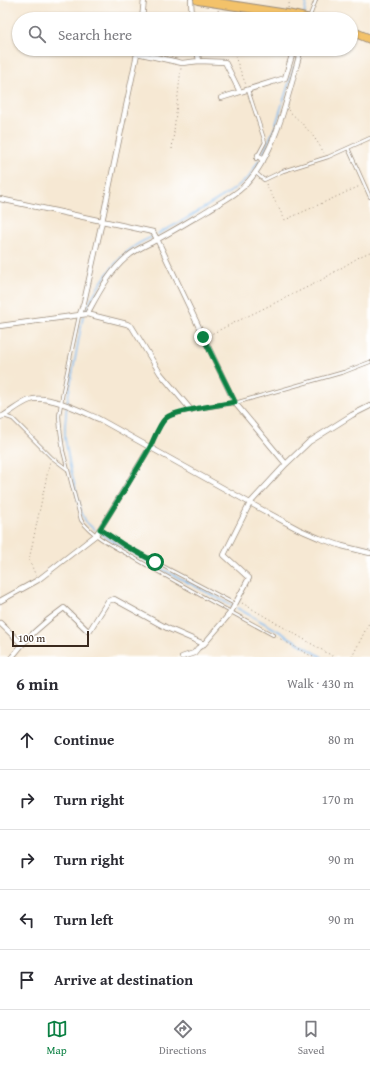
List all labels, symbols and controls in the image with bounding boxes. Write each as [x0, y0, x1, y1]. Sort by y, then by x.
search box [12, 12, 358, 56]
icon: search [26, 23, 48, 45]
text: Search here [58, 24, 132, 45]
route end [194, 328, 212, 346]
route start [146, 553, 164, 571]
scale bar [12, 629, 89, 648]
text: 100 m [18, 630, 45, 646]
text: 6 min [16, 671, 58, 696]
text: Walk · 430 m [287, 674, 354, 693]
icon: ahead [16, 729, 38, 751]
text: Continue [54, 729, 115, 750]
text: 80 m [328, 730, 354, 749]
icon: right [16, 789, 38, 811]
text: Turn right [54, 789, 125, 810]
text: 170 m [322, 790, 354, 809]
icon: right [16, 849, 38, 871]
text: Turn right [54, 849, 125, 870]
text: 90 m [328, 850, 354, 869]
icon: left [16, 909, 38, 931]
text: Turn left [54, 909, 113, 930]
text: 90 m [328, 910, 354, 929]
icon: arrive [16, 969, 38, 991]
text: Arrive at destination [54, 969, 193, 990]
tab: Map [46, 1018, 68, 1058]
tab: Directions [159, 1018, 206, 1058]
tab: Saved [298, 1018, 324, 1058]

